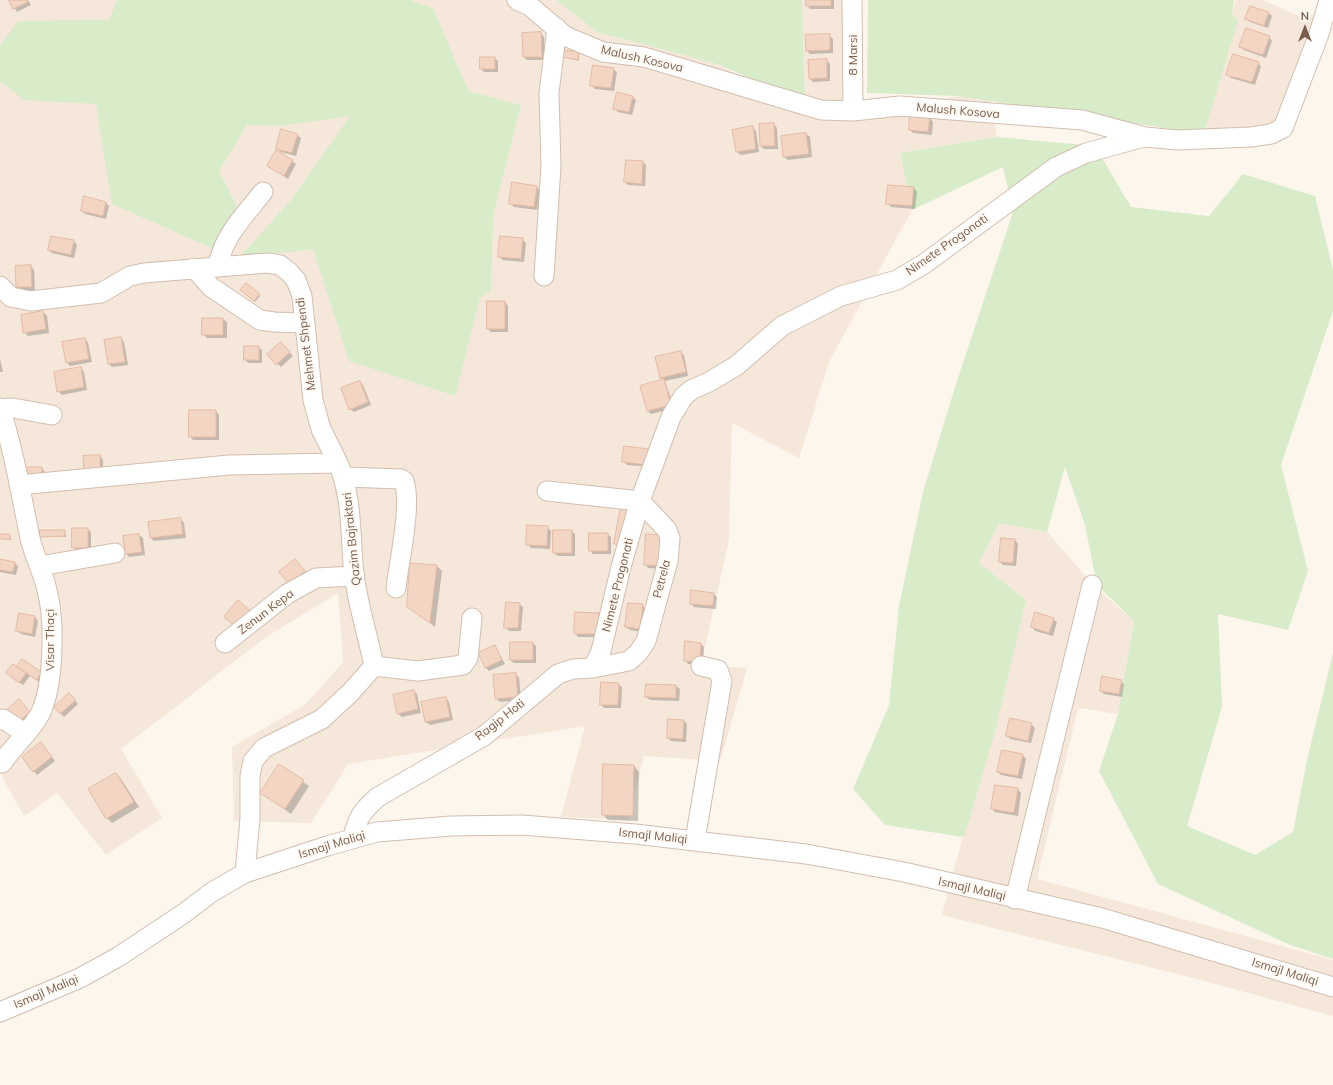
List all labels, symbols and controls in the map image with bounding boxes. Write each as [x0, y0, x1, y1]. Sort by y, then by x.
north arrow [1285, 8, 1325, 48]
text: N [1301, 9, 1309, 23]
street label: 8 Marsi [846, 35, 860, 75]
street label: Malush Kosova [600, 43, 684, 75]
street label: Malush Kosova [916, 100, 1000, 122]
street label: Nimete Progonati [903, 211, 991, 279]
street label: Mehmet Shpendi [293, 297, 319, 391]
street label: Qazim Bajraktari [340, 492, 364, 586]
street label: Nimete Progonati [599, 536, 637, 634]
street label: Petrela [650, 558, 674, 600]
street label: Zenun Kepa [235, 586, 297, 638]
street label: Visar Thaçi [43, 609, 57, 671]
street label: Ragip Hoti [472, 696, 528, 744]
street label: Ismajl Maliqi [618, 825, 688, 847]
street label: Ismajl Maliqi [297, 828, 367, 862]
street label: Ismajl Maliqi [937, 874, 1007, 904]
street label: Ismajl Maliqi [1250, 955, 1320, 989]
street label: Ismajl Maliqi [11, 972, 81, 1012]

